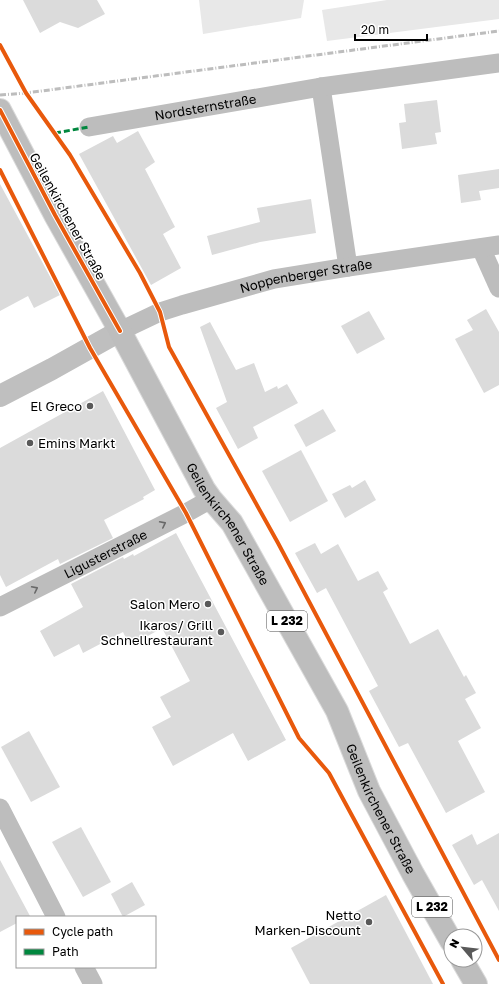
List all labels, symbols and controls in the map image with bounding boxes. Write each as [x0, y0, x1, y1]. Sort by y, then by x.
scale bar [355, 16, 427, 42]
text: 20 m [361, 22, 389, 37]
street label: Nordsternstraße [153, 90, 257, 124]
street label: Geilenkirchener Straße [26, 150, 110, 282]
street label: Noppenberger Straße [238, 256, 373, 296]
place label: El Greco [30, 398, 82, 414]
marker: El Greco [85, 401, 95, 411]
place label: Emins Markt [38, 435, 115, 451]
marker: Emins Markt [25, 438, 35, 448]
street label: Geilenkirchener Straße [183, 460, 273, 588]
one-way arrow [159, 522, 167, 529]
street label: Ligusterstraße [61, 526, 150, 581]
one-way arrow [31, 586, 38, 594]
place label: Salon Mero [130, 596, 200, 612]
marker: Salon Mero [203, 599, 213, 609]
road number: L 232 [267, 611, 307, 631]
place label: Ikaros/ Grill Schnellrestaurant [101, 617, 213, 648]
marker: Ikaros/ Grill Schnellrestaurant [216, 627, 226, 637]
street label: Geilenkirchener Straße [343, 741, 419, 876]
road number: L 232 [412, 897, 452, 917]
place label: Netto Marken-Discount [255, 907, 361, 938]
legend [16, 916, 156, 968]
marker: Netto Marken-Discount [364, 917, 374, 927]
text: Cycle path [52, 924, 113, 939]
north arrow [443, 928, 483, 968]
text: N [446, 936, 461, 950]
text: Path [52, 944, 79, 959]

